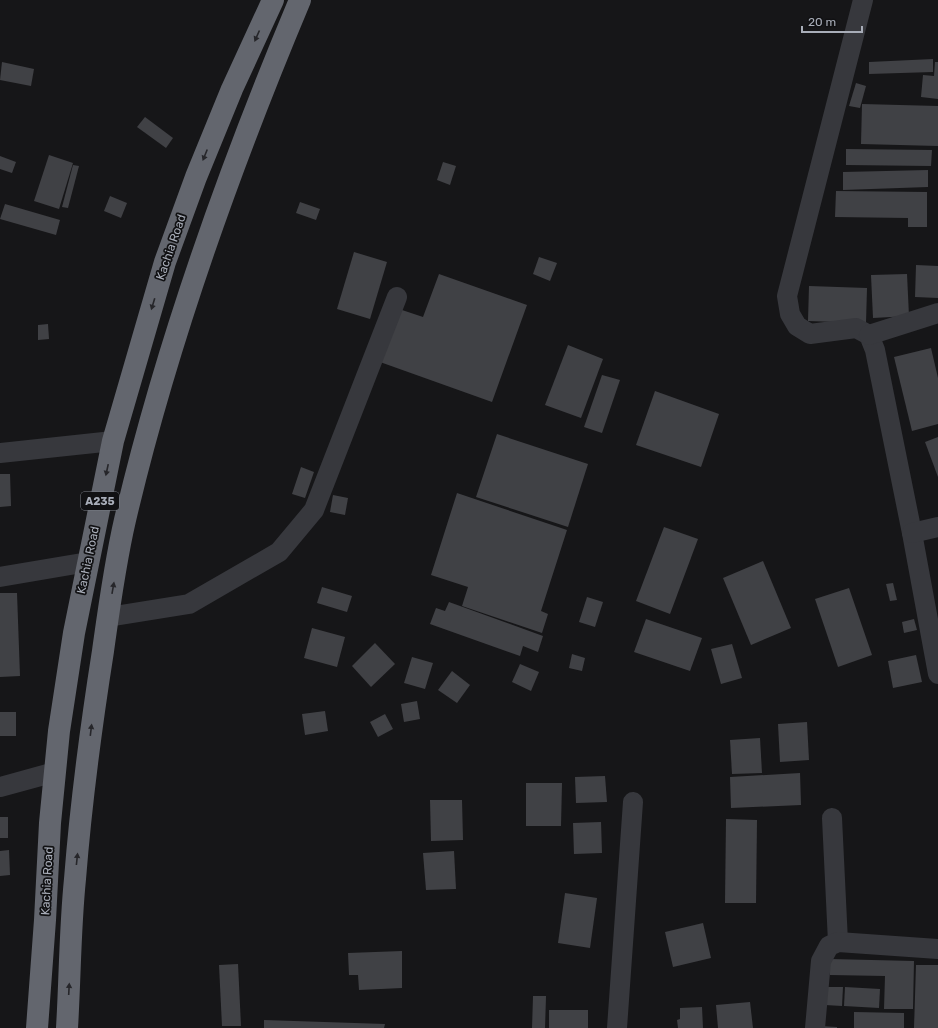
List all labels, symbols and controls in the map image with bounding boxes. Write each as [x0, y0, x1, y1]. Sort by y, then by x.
scale bar [802, 8, 862, 34]
text: 20 m [808, 15, 836, 29]
one-way arrow [254, 30, 260, 41]
one-way arrow [202, 149, 208, 161]
street label: Kachia Road [153, 212, 189, 282]
one-way arrow [150, 298, 156, 310]
one-way arrow [104, 463, 110, 476]
road number: A235 [81, 492, 119, 510]
street label: Kachia Road [74, 525, 102, 595]
one-way arrow [110, 582, 116, 594]
one-way arrow [88, 724, 95, 736]
street label: Kachia Road [38, 846, 56, 916]
one-way arrow [74, 853, 80, 865]
one-way arrow [66, 982, 72, 995]

